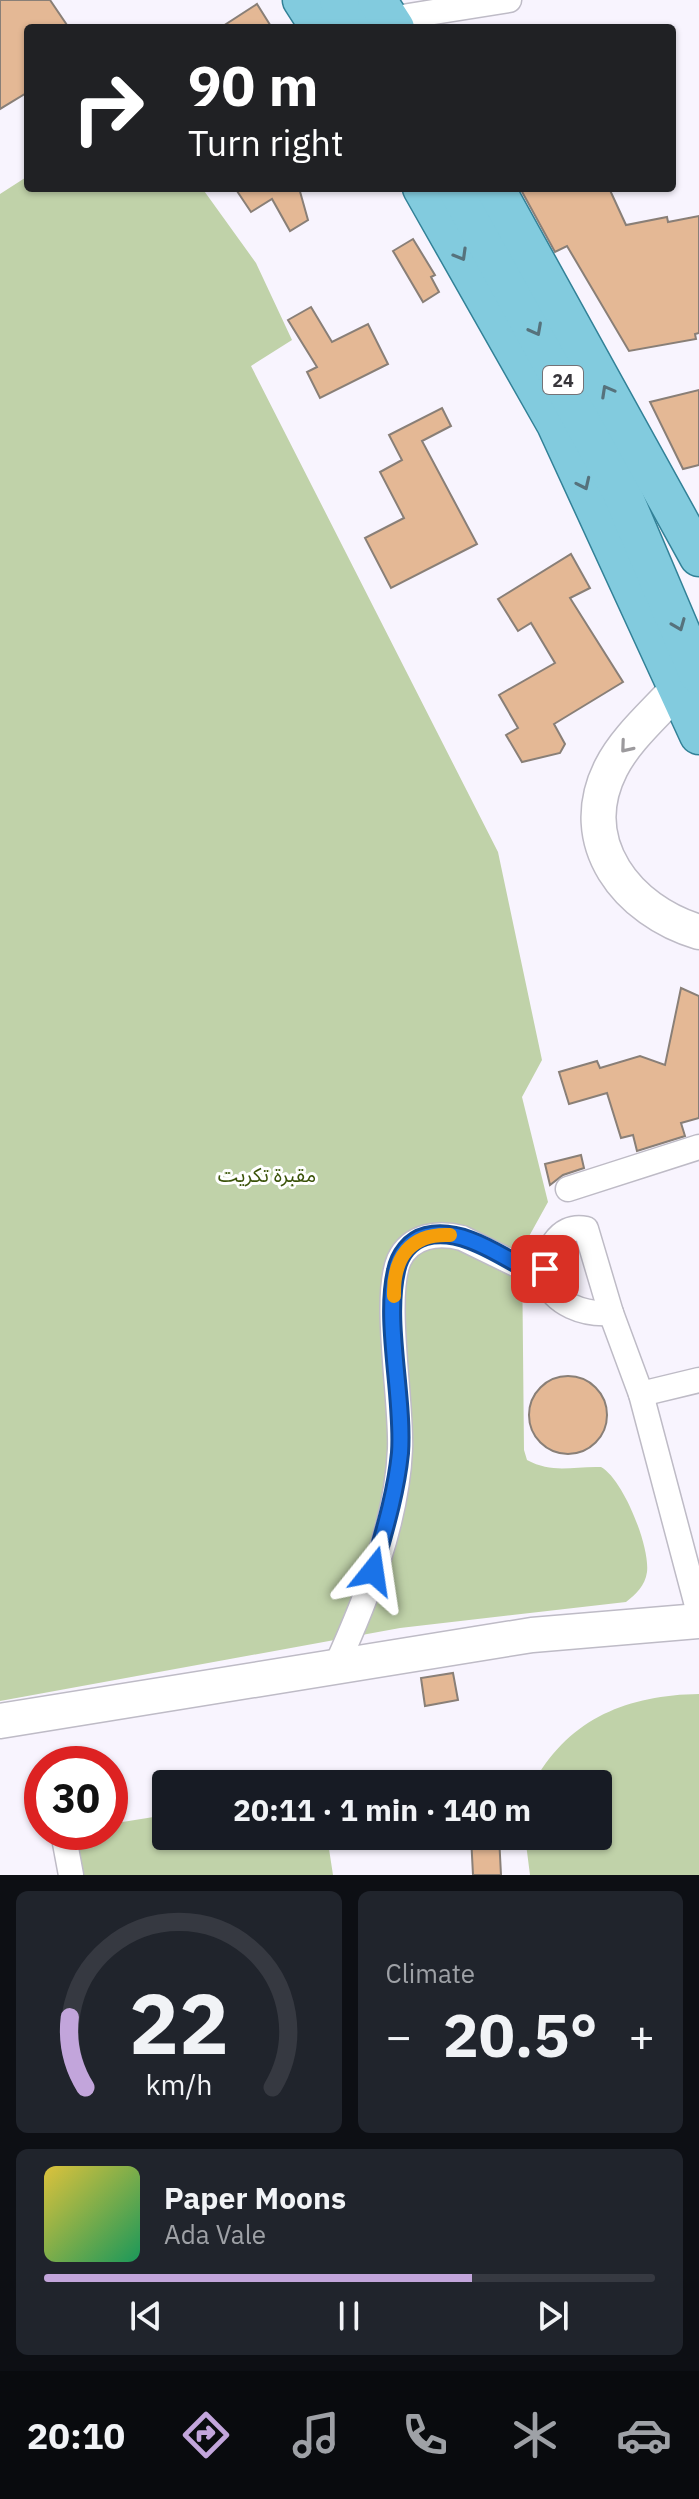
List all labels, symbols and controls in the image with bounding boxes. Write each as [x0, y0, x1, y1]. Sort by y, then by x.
text: 90 m [188, 49, 318, 121]
icon: right [56, 56, 160, 160]
text: Turn right [188, 119, 344, 166]
one-way arrow [451, 246, 467, 261]
one-way arrow [526, 321, 542, 335]
road number: 24 [543, 366, 583, 394]
one-way arrow [602, 384, 617, 399]
one-way arrow [575, 476, 591, 490]
one-way arrow [669, 617, 686, 631]
one-way arrow [621, 737, 636, 752]
park label: مقبرة تكريت [218, 1161, 316, 1188]
pin [511, 1235, 579, 1303]
icon: arrive [523, 1247, 567, 1291]
position arrow [331, 1529, 415, 1613]
speed limit sign: 30 [24, 1746, 128, 1850]
text: 20:11 · 1 min · 140 m [233, 1790, 531, 1829]
text: Climate [386, 1956, 475, 1990]
text: 22 [129, 1969, 229, 2077]
text: 20.5° [443, 1995, 598, 2074]
text: − [386, 2007, 412, 2064]
text: + [629, 2007, 655, 2064]
text: km/h [145, 2066, 212, 2103]
text: Paper Moons [164, 2178, 346, 2217]
text: Ada Vale [164, 2217, 266, 2251]
icon: previous [124, 2294, 168, 2338]
icon: pause [327, 2294, 371, 2338]
icon: next [531, 2294, 575, 2338]
icon: directions [178, 2407, 234, 2463]
icon: music [288, 2407, 344, 2463]
icon: phone [397, 2407, 453, 2463]
icon: climate [507, 2407, 563, 2463]
icon: car [616, 2407, 672, 2463]
text: 20:10 [27, 2412, 125, 2459]

